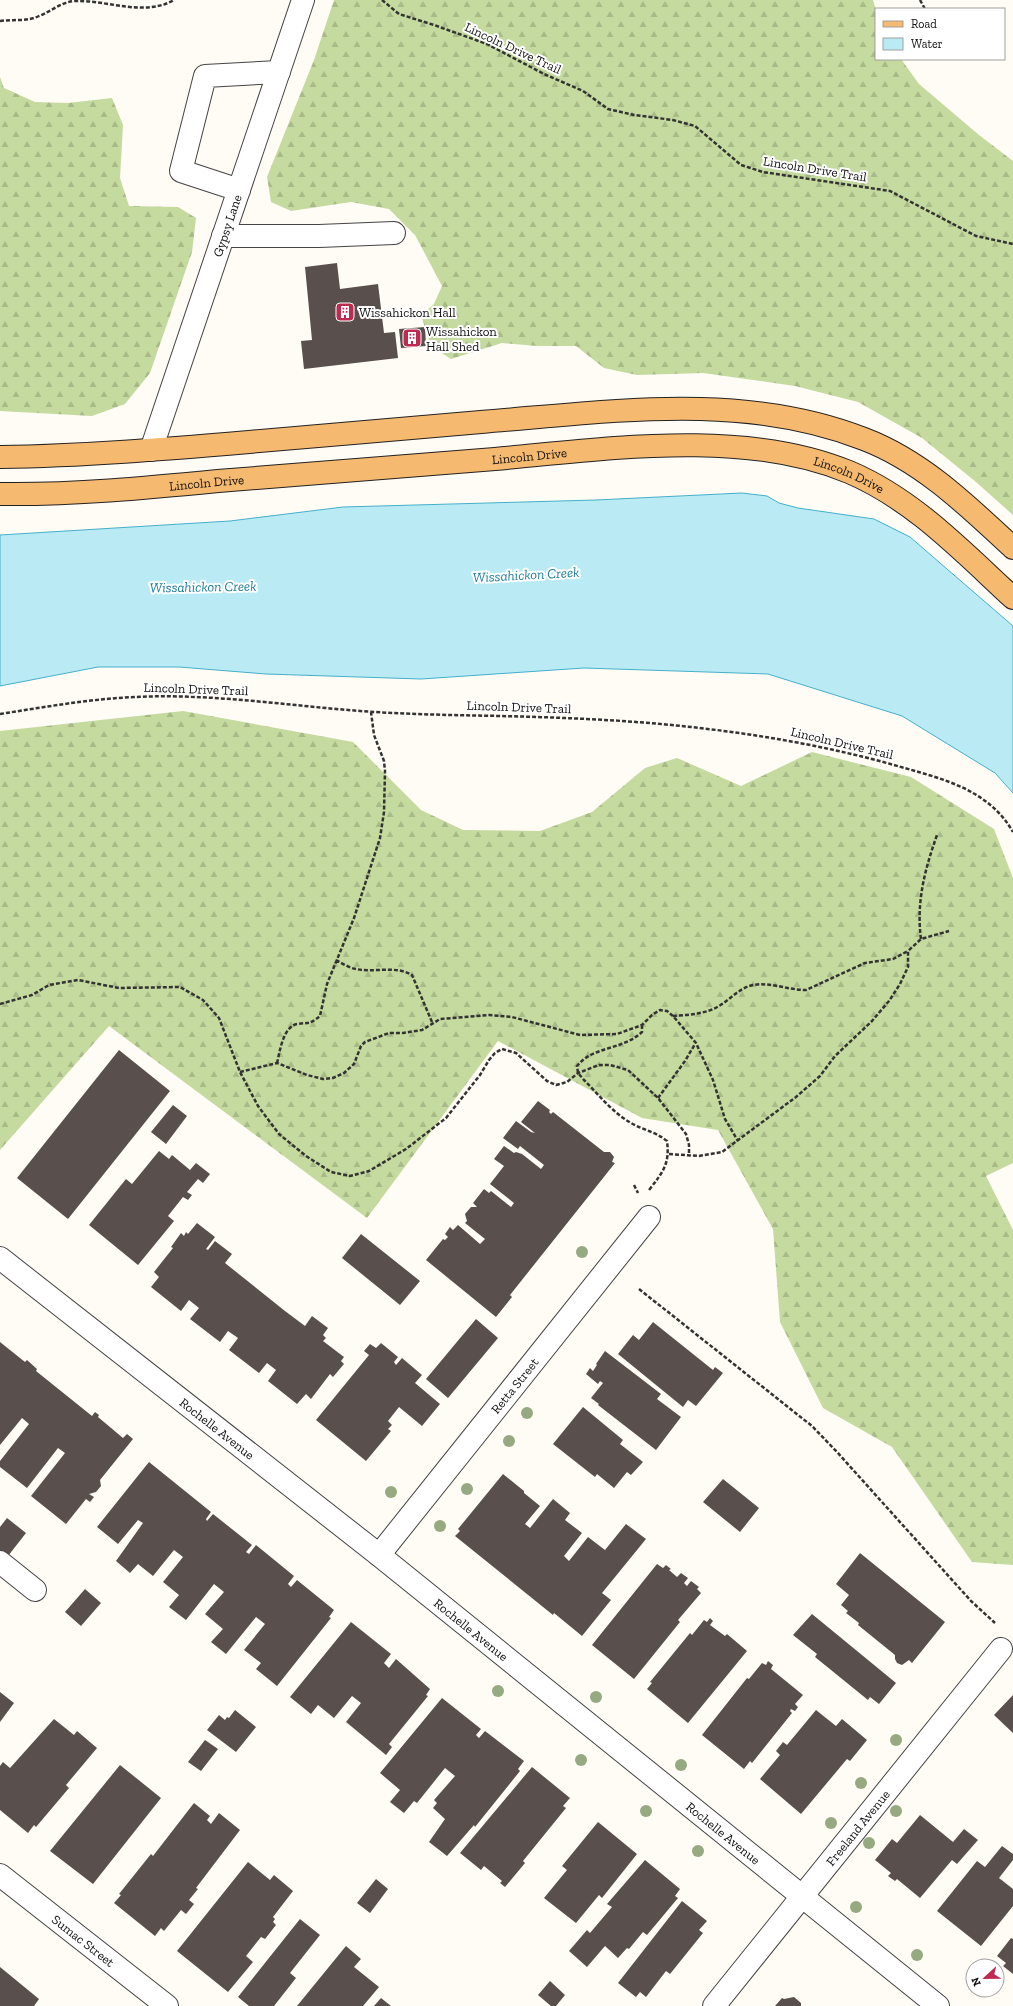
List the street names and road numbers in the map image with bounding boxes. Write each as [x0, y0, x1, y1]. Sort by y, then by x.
street label: Lincoln Drive Trail [462, 19, 564, 77]
street label: Lincoln Drive Trail [762, 153, 868, 185]
street label: Gypsy Lane [209, 192, 244, 259]
street label: Lincoln Drive [491, 445, 568, 467]
street label: Lincoln Drive [812, 453, 887, 496]
street label: Lincoln Drive [168, 472, 245, 493]
street label: Lincoln Drive Trail [143, 680, 249, 698]
street label: Lincoln Drive Trail [466, 698, 572, 716]
street label: Lincoln Drive Trail [789, 724, 895, 762]
street label: Retta Street [488, 1354, 541, 1416]
street label: Rochelle Avenue [177, 1394, 258, 1462]
street label: Rochelle Avenue [431, 1595, 511, 1664]
street label: Freeland Avenue [822, 1787, 893, 1869]
street label: Rochelle Avenue [683, 1798, 763, 1867]
street label: Sumac Street [49, 1911, 118, 1970]

